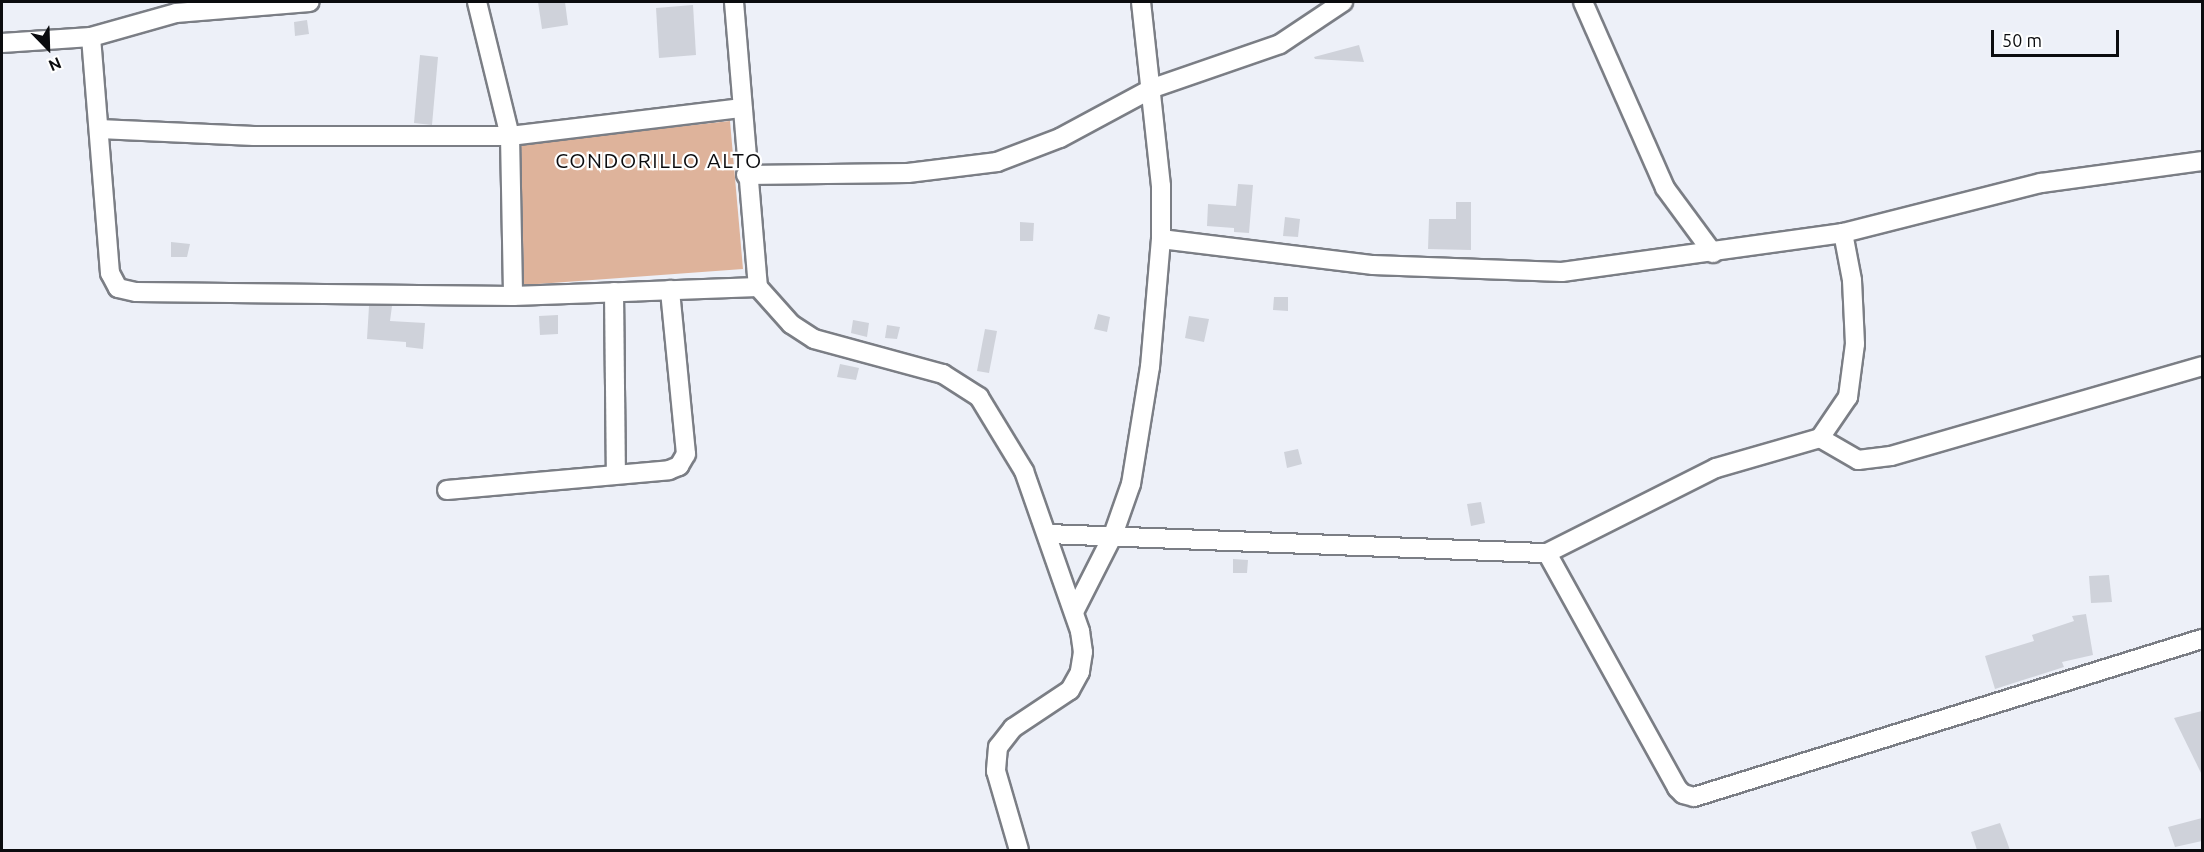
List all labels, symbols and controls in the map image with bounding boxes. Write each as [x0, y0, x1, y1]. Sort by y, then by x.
north arrow [18, 18, 78, 78]
scale bar [1994, 18, 2122, 56]
text: 50 m [2002, 30, 2042, 50]
text: N [46, 54, 64, 75]
district label: CONDORILLO ALTO [555, 147, 763, 173]

